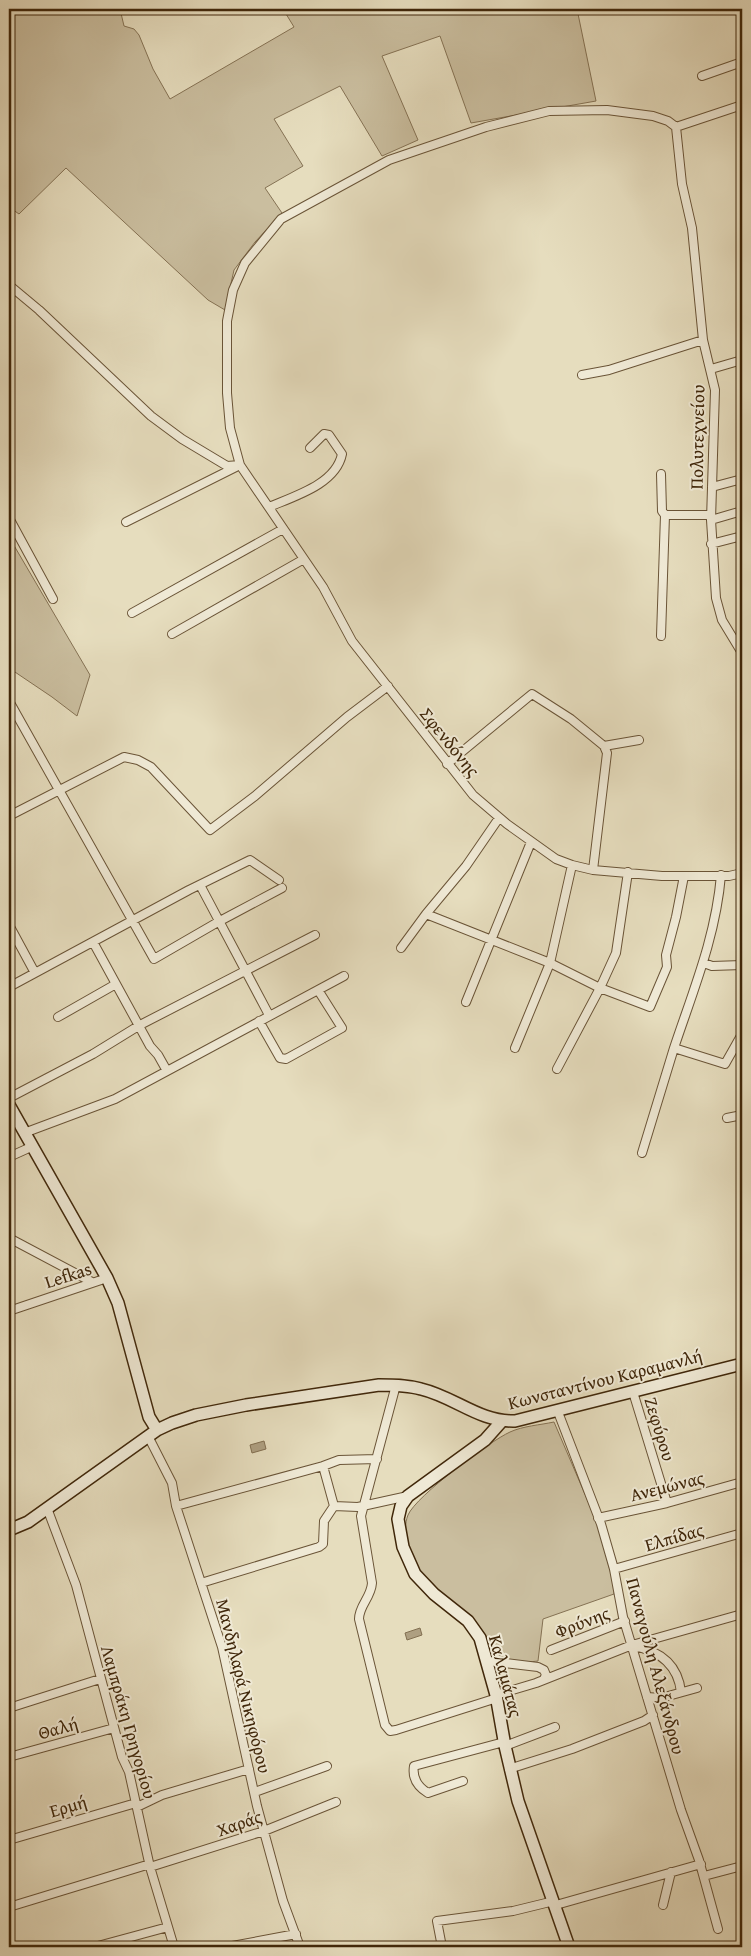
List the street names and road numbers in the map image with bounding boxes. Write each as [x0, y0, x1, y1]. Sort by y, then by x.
street label: Πολυτεχνείου [683, 384, 711, 490]
street label: Σφενδόνης [414, 701, 487, 783]
street label: Lefkas [41, 1255, 95, 1295]
street label: Κωνσταντίνου Καραμανλή [505, 1342, 705, 1416]
street label: Ζεφύρου [637, 1394, 683, 1464]
street label: Ανεμώνας [627, 1464, 707, 1508]
street label: Ελπίδας [641, 1516, 707, 1558]
street label: Παναγούλη Αλεξάνδρου [619, 1575, 693, 1757]
street label: Μανδηλαρά Νικηφόρου [209, 1596, 279, 1776]
street label: Φρύνης [551, 1599, 614, 1645]
street label: Καλαμάτας [482, 1632, 530, 1721]
street label: Λαμπράκη Γρηγορίου [94, 1642, 164, 1802]
street label: Θαλή [35, 1710, 81, 1746]
street label: Ερμή [46, 1788, 90, 1824]
street label: Χαράς [213, 1803, 266, 1843]

